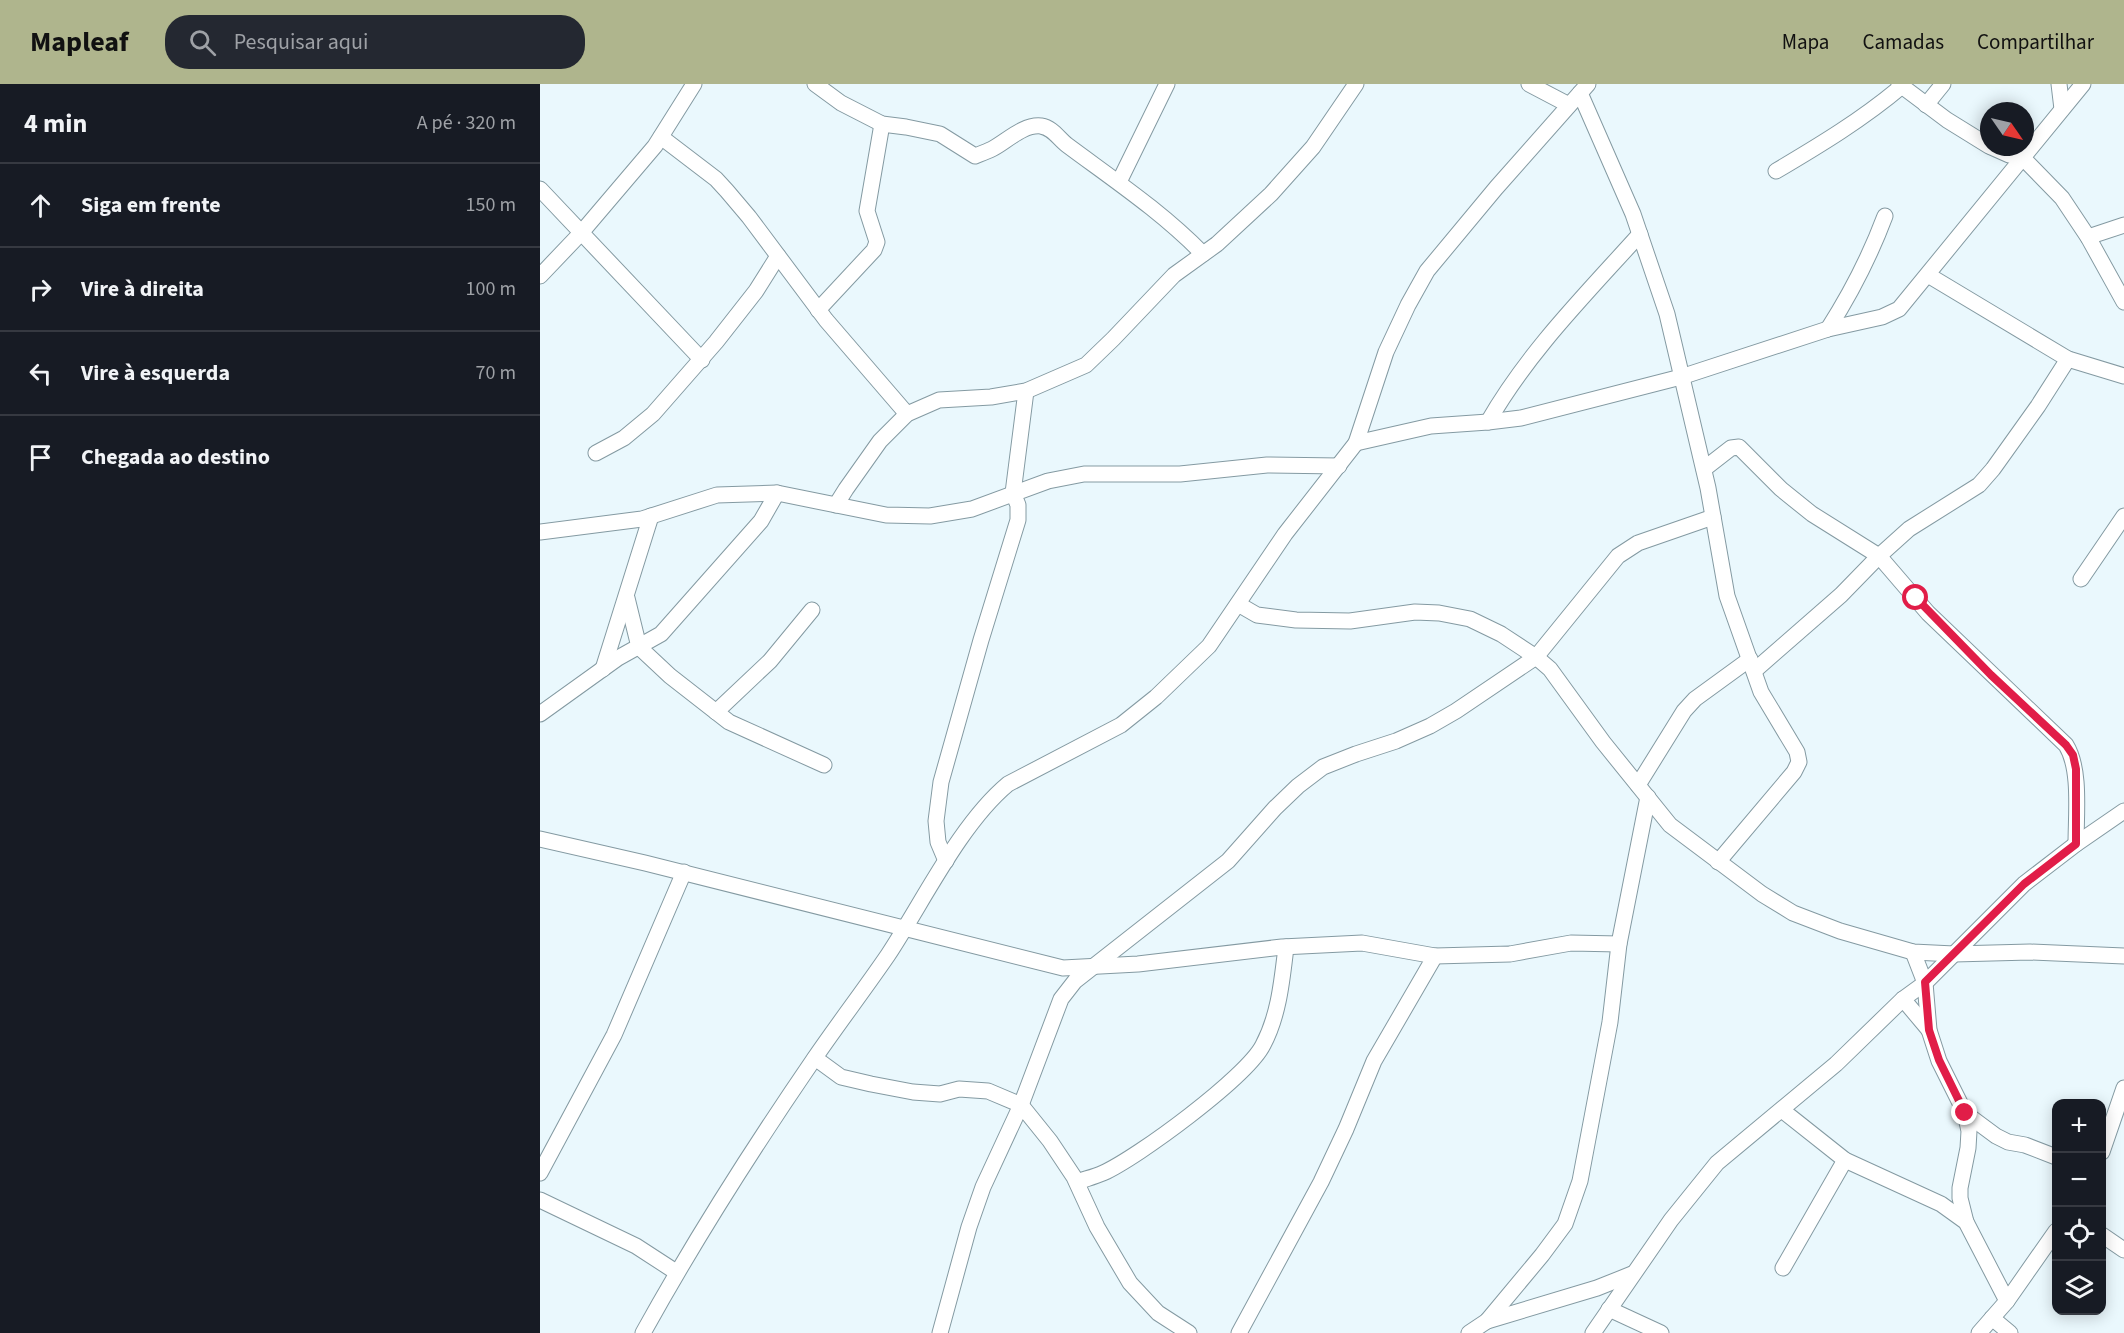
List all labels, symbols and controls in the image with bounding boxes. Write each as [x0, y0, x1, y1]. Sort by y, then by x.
search box [165, 15, 585, 69]
text: Mapleaf [30, 22, 129, 62]
icon: search [186, 26, 219, 59]
text: Pesquisar aqui [234, 26, 368, 58]
text: Mapa [1782, 27, 1829, 57]
text: Camadas [1862, 27, 1944, 57]
text: Compartilhar [1977, 27, 2094, 57]
north arrow [1980, 102, 2034, 156]
text: 4 min [24, 105, 87, 142]
text: A pé · 320 m [417, 109, 516, 137]
icon: ahead [24, 189, 57, 222]
text: Siga em frente [81, 189, 221, 221]
text: 150 m [466, 191, 516, 219]
icon: right [24, 273, 57, 306]
text: Vire à direita [81, 273, 204, 305]
text: 100 m [466, 275, 516, 303]
icon: left [24, 357, 57, 390]
text: Vire à esquerda [81, 357, 230, 389]
text: 70 m [476, 359, 516, 387]
icon: arrive [24, 441, 57, 474]
text: Chegada ao destino [81, 441, 270, 473]
route start [1902, 584, 1928, 610]
route end [1951, 1099, 1977, 1125]
map controls [2052, 1099, 2106, 1315]
button: + [2052, 1099, 2106, 1153]
button: − [2052, 1153, 2106, 1207]
button: locate [2052, 1207, 2106, 1261]
button: layers [2052, 1261, 2106, 1315]

